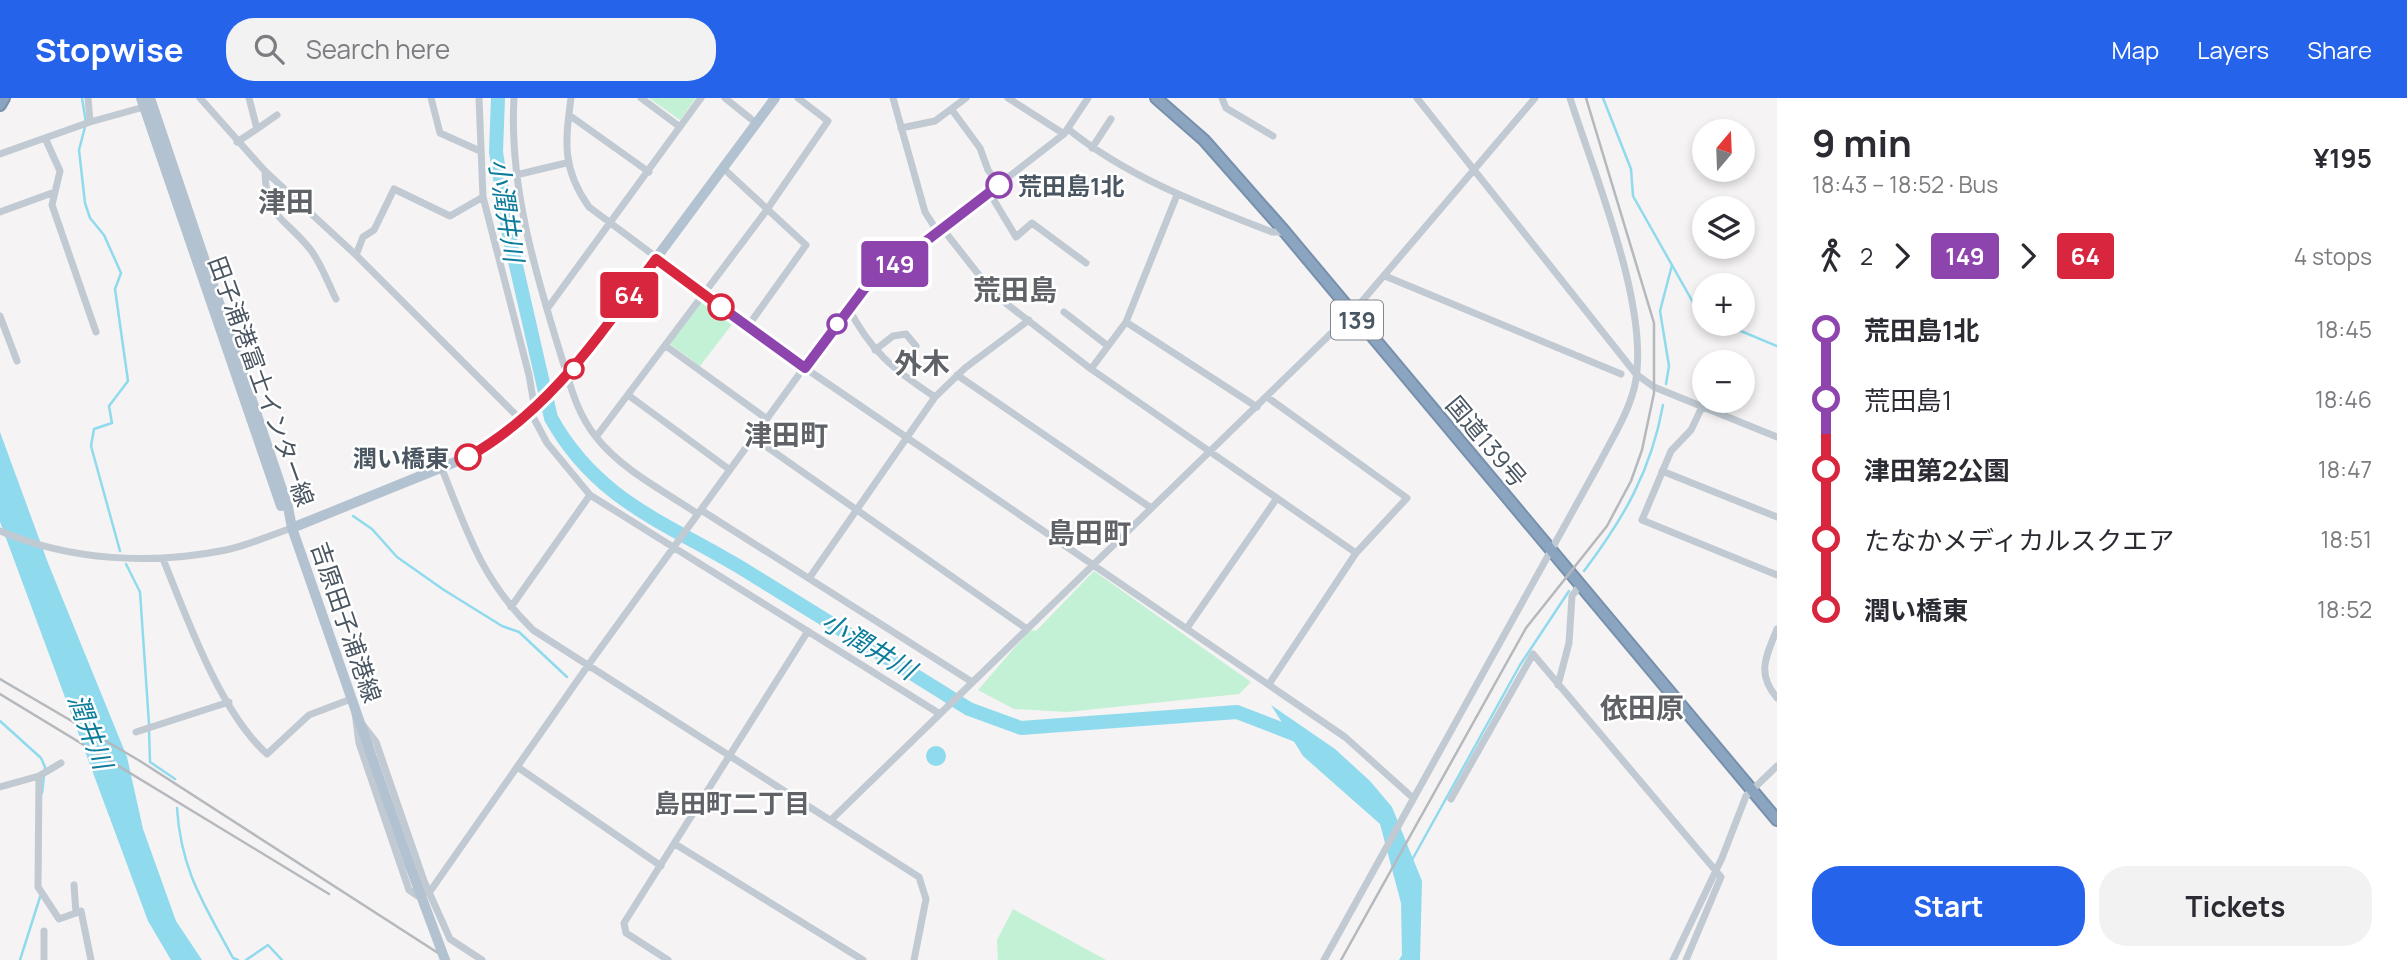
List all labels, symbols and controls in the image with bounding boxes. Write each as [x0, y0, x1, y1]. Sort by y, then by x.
search box [226, 18, 716, 81]
text: Stopwise [35, 27, 184, 72]
icon: search [250, 30, 288, 68]
text: Search here [306, 31, 450, 67]
text: Map [2112, 33, 2159, 66]
text: Layers [2197, 33, 2269, 66]
text: Share [2307, 33, 2372, 66]
text: 9 min [1812, 116, 1912, 168]
north arrow [1692, 119, 1755, 182]
map controls [1692, 119, 1755, 413]
text: ¥195 [2313, 140, 2372, 176]
water label: 小潤井川 [481, 156, 533, 267]
text: 18:43 – 18:52 · Bus [1812, 168, 1998, 200]
place label: 荒田島1北 [1018, 169, 1125, 202]
marker: 荒田島1北 [986, 172, 1012, 198]
district label: 津田 [258, 182, 314, 220]
button: layers [1692, 196, 1755, 259]
icon: walk [1812, 237, 1850, 275]
icon: forward [1883, 237, 1921, 275]
icon: forward [2009, 237, 2047, 275]
text: 149 [1945, 239, 1985, 272]
text: 64 [2071, 239, 2100, 272]
text: 2 [1860, 240, 1873, 272]
text: 4 stops [2294, 240, 2372, 272]
line badge: 149 [855, 241, 935, 287]
text: 149 [875, 247, 915, 280]
street label: 田子浦港富士インター線 [201, 251, 323, 511]
district label: 荒田島 [973, 270, 1057, 308]
line badge: 64 [598, 272, 660, 318]
button: + [1692, 273, 1755, 336]
text: 64 [614, 278, 644, 311]
unlabelled marker [708, 294, 734, 320]
road number: 139 [1331, 300, 1383, 340]
text: 荒田島1北 [1864, 312, 1979, 348]
text: 18:45 [2316, 313, 2372, 345]
unlabelled marker [827, 314, 847, 334]
district label: 外木 [894, 343, 950, 381]
button: − [1692, 350, 1755, 413]
unlabelled marker [564, 359, 584, 379]
text: 荒田島1 [1864, 382, 1952, 418]
text: 18:46 [2315, 383, 2372, 415]
street label: 国道139号 [1439, 388, 1535, 494]
district label: 津田町 [744, 415, 828, 453]
place label: 潤い橋東 [353, 441, 449, 474]
marker: 潤い橋東 [455, 444, 481, 470]
text: 津田第2公園 [1864, 452, 2009, 488]
text: 18:47 [2318, 453, 2372, 485]
district label: 島田町 [1047, 513, 1131, 551]
text: たなかメディカルスクエア [1864, 522, 2174, 558]
text: 18:51 [2321, 523, 2372, 555]
street label: 吉原田子浦港線 [304, 537, 390, 707]
text: 潤い橋東 [1864, 592, 1968, 628]
text: 18:52 [2317, 593, 2372, 625]
water label: 小潤井川 [815, 603, 925, 689]
water label: 潤井川 [60, 688, 123, 777]
district label: 依田原 [1600, 688, 1684, 726]
district label: 島田町二丁目 [654, 785, 810, 821]
button: Start [1812, 866, 2085, 946]
button: Tickets [2099, 866, 2372, 946]

